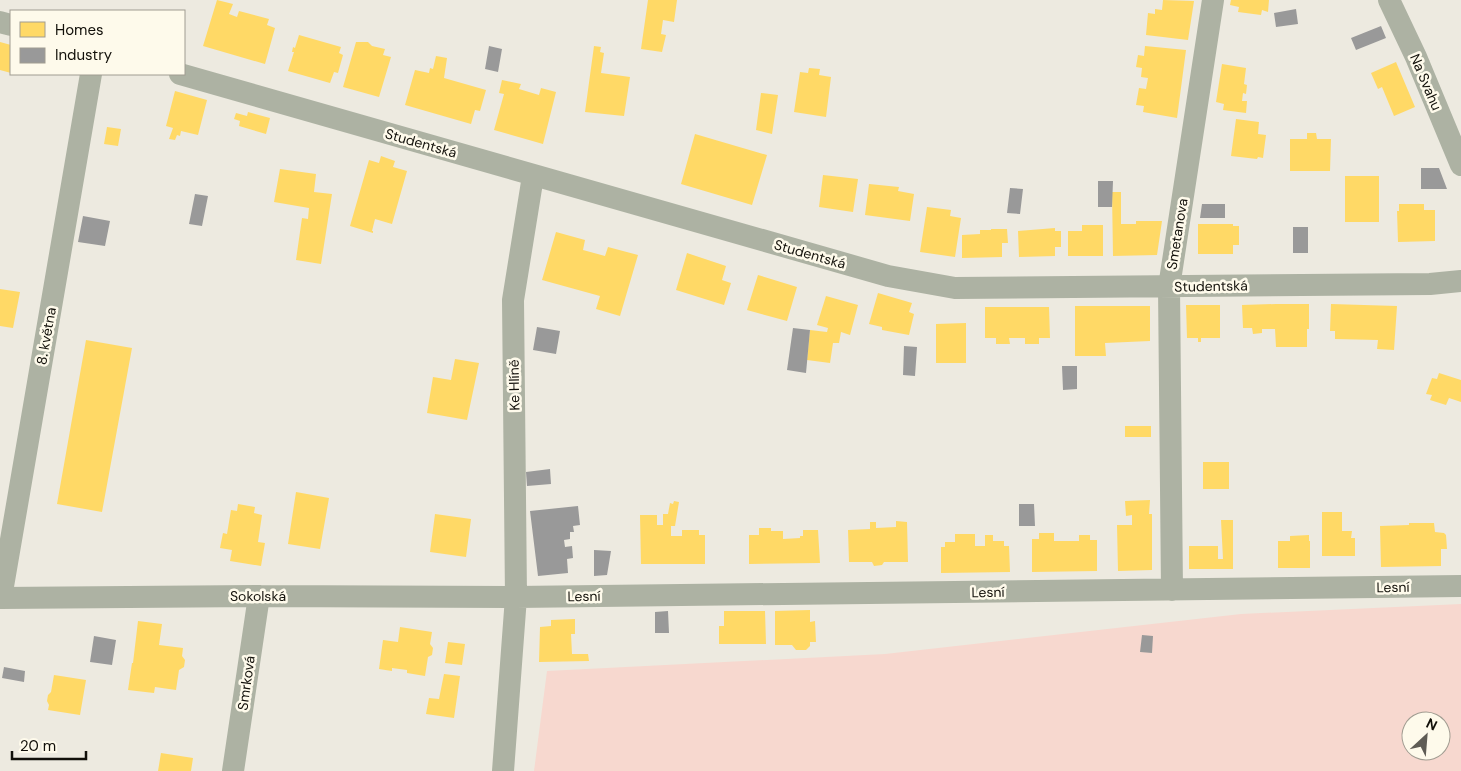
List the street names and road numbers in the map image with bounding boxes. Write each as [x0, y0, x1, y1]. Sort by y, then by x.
street label: Na Svahu [1406, 51, 1446, 113]
street label: Studentská [383, 124, 459, 162]
street label: Smetanova [1162, 197, 1192, 271]
street label: Studentská [772, 235, 848, 273]
street label: Studentská [1174, 276, 1248, 296]
street label: 8. května [32, 306, 60, 366]
street label: Ke Hlíně [505, 359, 523, 411]
street label: Lesní [1376, 578, 1411, 596]
street label: Lesní [971, 583, 1006, 601]
street label: Sokolská [230, 587, 286, 605]
street label: Lesní [567, 587, 602, 605]
street label: Smrková [233, 655, 259, 711]

